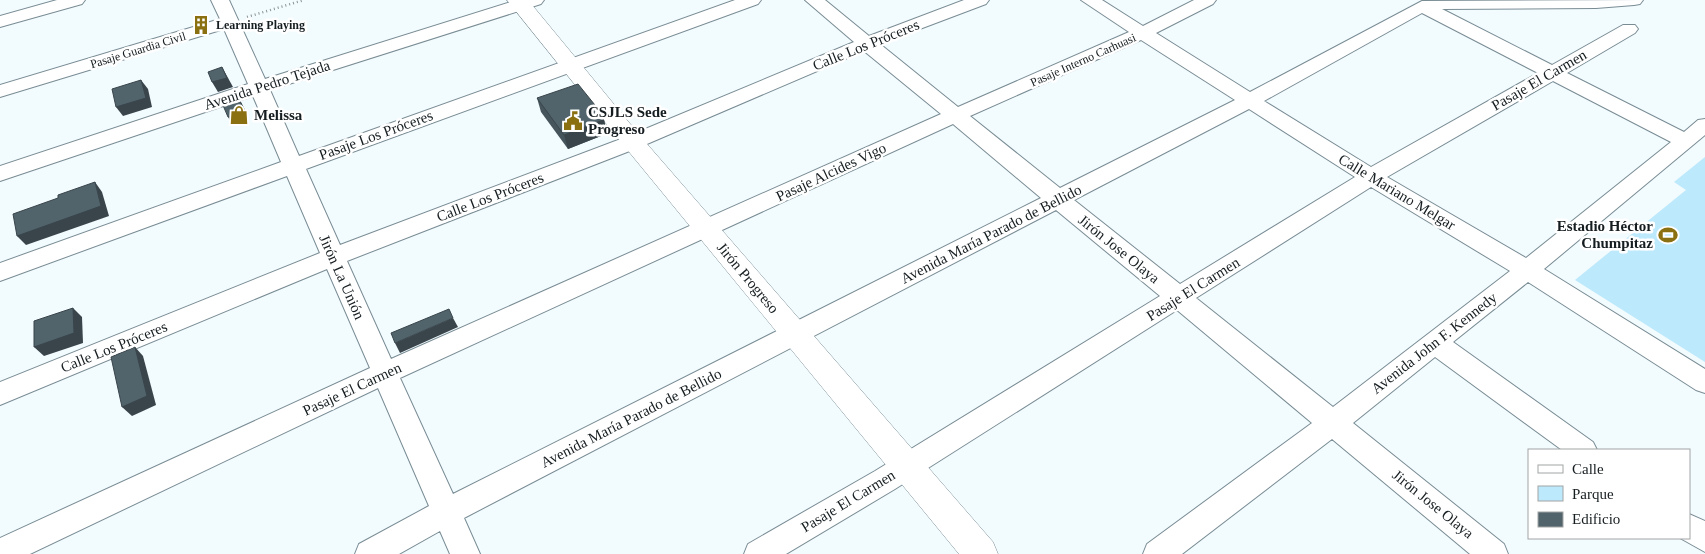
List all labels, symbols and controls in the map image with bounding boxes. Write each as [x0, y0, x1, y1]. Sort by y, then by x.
building icon: Learning Playing [190, 14, 212, 36]
street label: Calle Los Próceres [810, 16, 922, 74]
place label: Learning Playing [216, 18, 305, 32]
street label: Pasaje Guardia Civil [88, 29, 188, 71]
street label: Pasaje Interno Carhuasi [1028, 30, 1139, 90]
street label: Pasaje El Carmen [1489, 46, 1590, 114]
street label: Avenida Pedro Tejada [202, 57, 332, 113]
shop icon: Melissa [228, 104, 250, 126]
place label: CSJLS Sede Progreso [588, 104, 667, 137]
place label: Melissa [254, 107, 303, 123]
street label: Pasaje Los Próceres [317, 107, 435, 163]
public building icon: CSJLS Sede Progreso [562, 110, 584, 132]
street label: Pasaje Alcides Vigo [773, 139, 889, 205]
street label: Calle Mariano Melgar [1336, 151, 1458, 233]
street label: Calle Los Próceres [434, 169, 546, 225]
street label: Avenida María Parado de Bellido [898, 181, 1084, 287]
street label: Jirón Jose Olaya [1075, 212, 1163, 287]
place label: Estadio Héctor Chumpitaz [1557, 218, 1653, 251]
sports icon: Estadio Héctor Chumpitaz [1657, 224, 1679, 246]
street label: Jirón La Unión [316, 232, 368, 322]
street label: Jirón Progreso [714, 240, 782, 316]
street label: Pasaje El Carmen [1144, 254, 1243, 324]
street label: Avenida John F. Kennedy [1368, 289, 1500, 397]
street label: Calle Los Próceres [58, 318, 170, 376]
street label: Pasaje El Carmen [300, 359, 404, 419]
street label: Avenida María Parado de Bellido [538, 365, 724, 471]
legend [1528, 449, 1690, 539]
text: Calle [1572, 461, 1604, 477]
street label: Pasaje El Carmen [798, 466, 898, 535]
street label: Jirón Jose Olaya [1389, 467, 1477, 542]
text: Parque [1572, 486, 1614, 502]
text: Edificio [1572, 511, 1620, 527]

